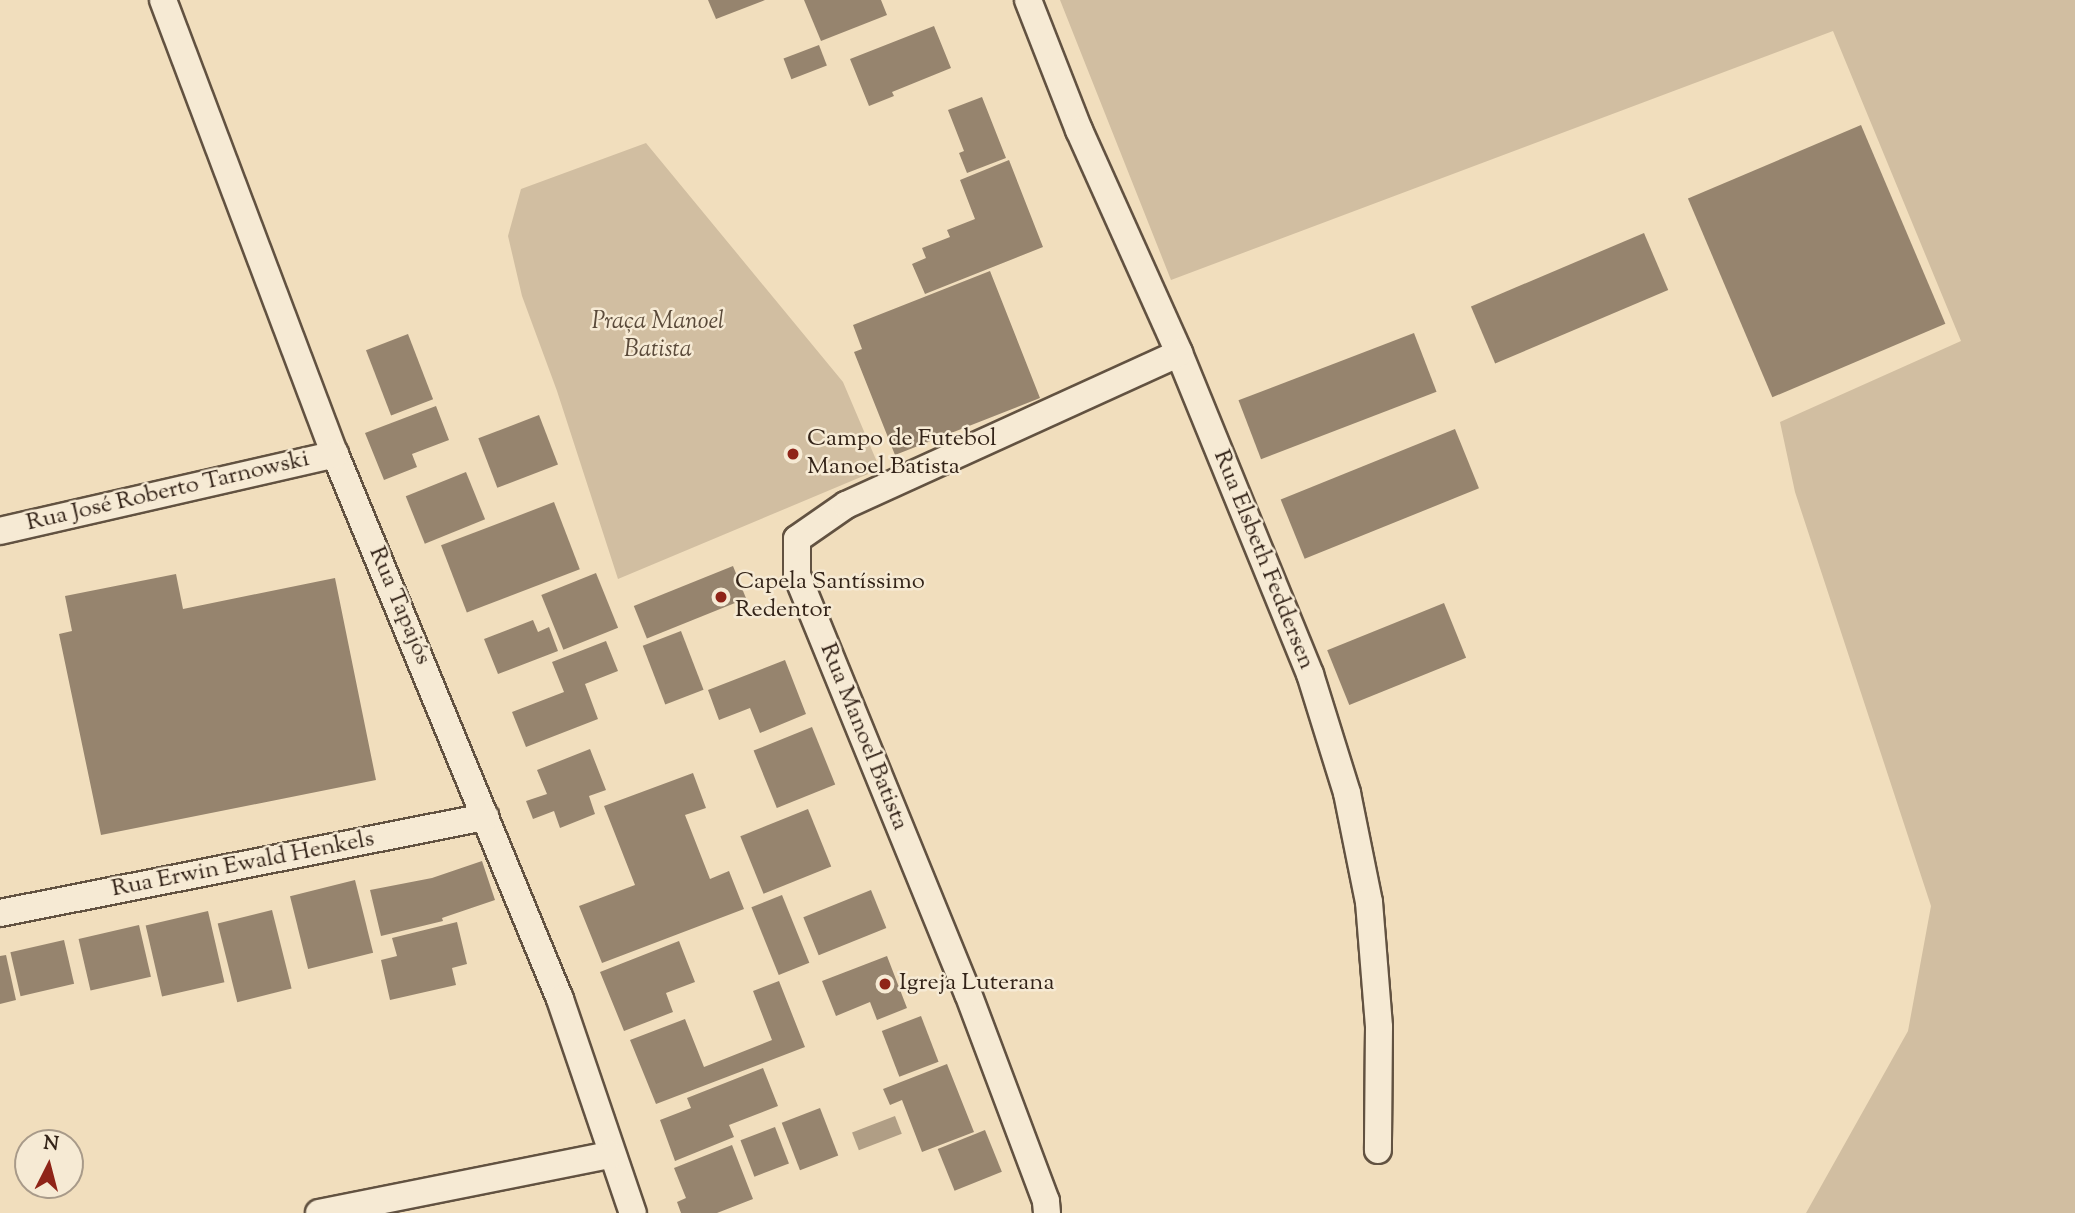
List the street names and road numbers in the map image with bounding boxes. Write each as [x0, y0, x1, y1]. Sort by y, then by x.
street label: Rua José Roberto Tarnowski [24, 445, 312, 539]
street label: Rua Elsbeth Feddersen [1206, 446, 1320, 674]
street label: Rua Tapajós [361, 543, 437, 669]
street label: Rua Manoel Batista [812, 639, 914, 835]
street label: Rua Erwin Ewald Henkels [109, 825, 377, 905]

